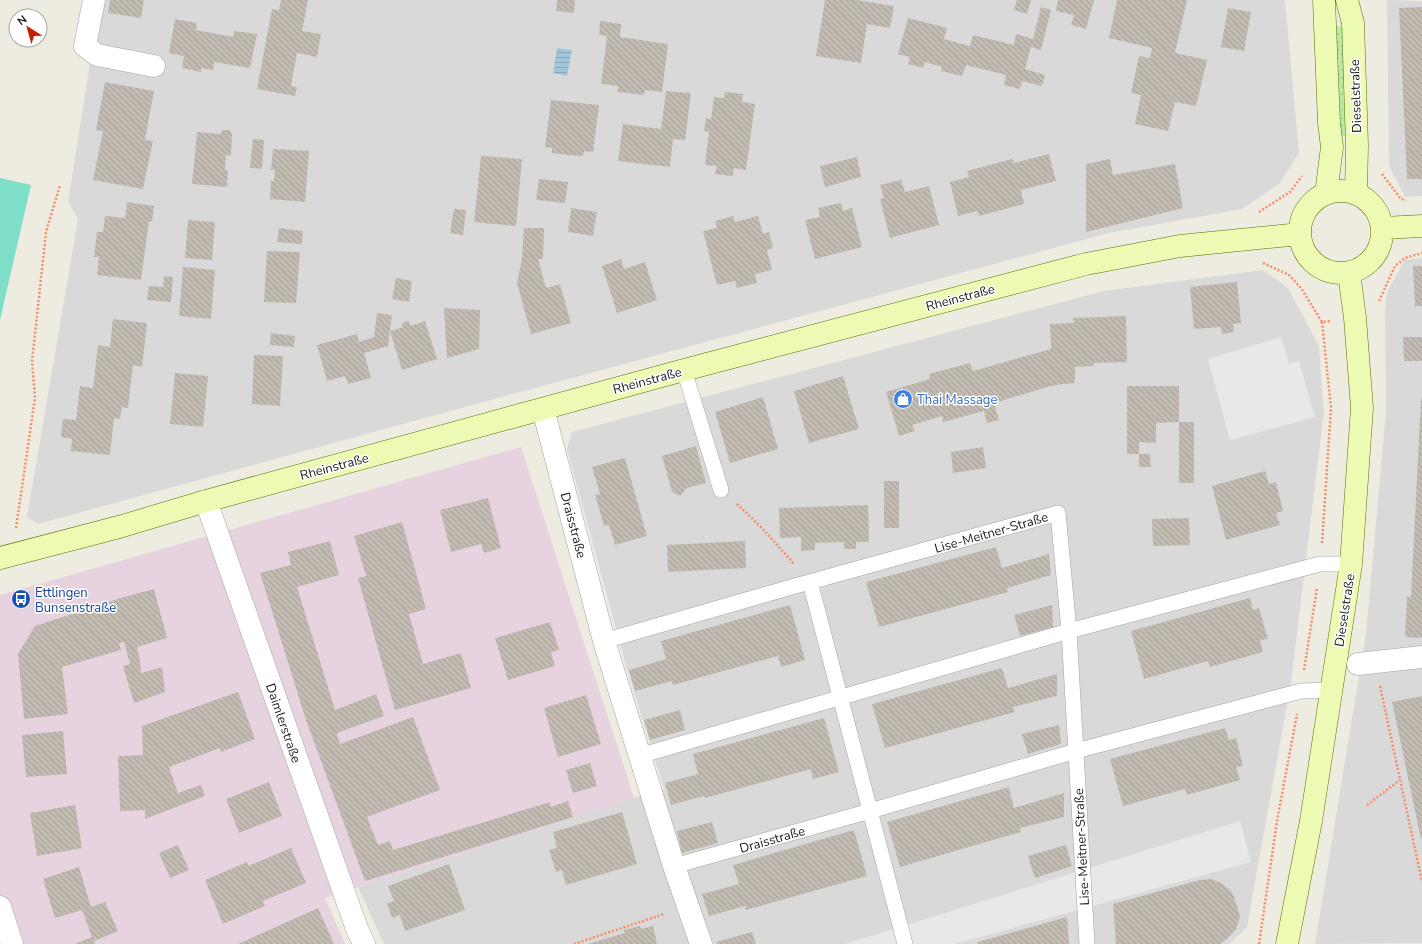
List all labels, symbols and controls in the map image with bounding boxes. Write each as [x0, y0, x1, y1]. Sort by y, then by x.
north arrow [8, 8, 48, 48]
text: N [14, 12, 30, 29]
street label: Dieselstraße [1346, 59, 1366, 133]
street label: Rheinstraße [924, 280, 997, 316]
street label: Rheinstraße [611, 363, 684, 399]
shop icon: Thai Massage [892, 388, 914, 410]
place label: Thai Massage [917, 391, 997, 409]
street label: Rheinstraße [298, 449, 371, 485]
street label: Draisstraße [556, 490, 590, 560]
street label: Lise-Meitner-Straße [932, 508, 1050, 558]
street label: Dieselstraße [1330, 572, 1360, 648]
place label: Ettlingen Bunsenstraße [35, 584, 116, 617]
bus stop icon: Ettlingen Bunsenstraße [10, 588, 32, 610]
street label: Daimlerstraße [261, 681, 305, 766]
street label: Lise-Meitner-Straße [1070, 788, 1094, 906]
street label: Draisstraße [737, 822, 807, 858]

